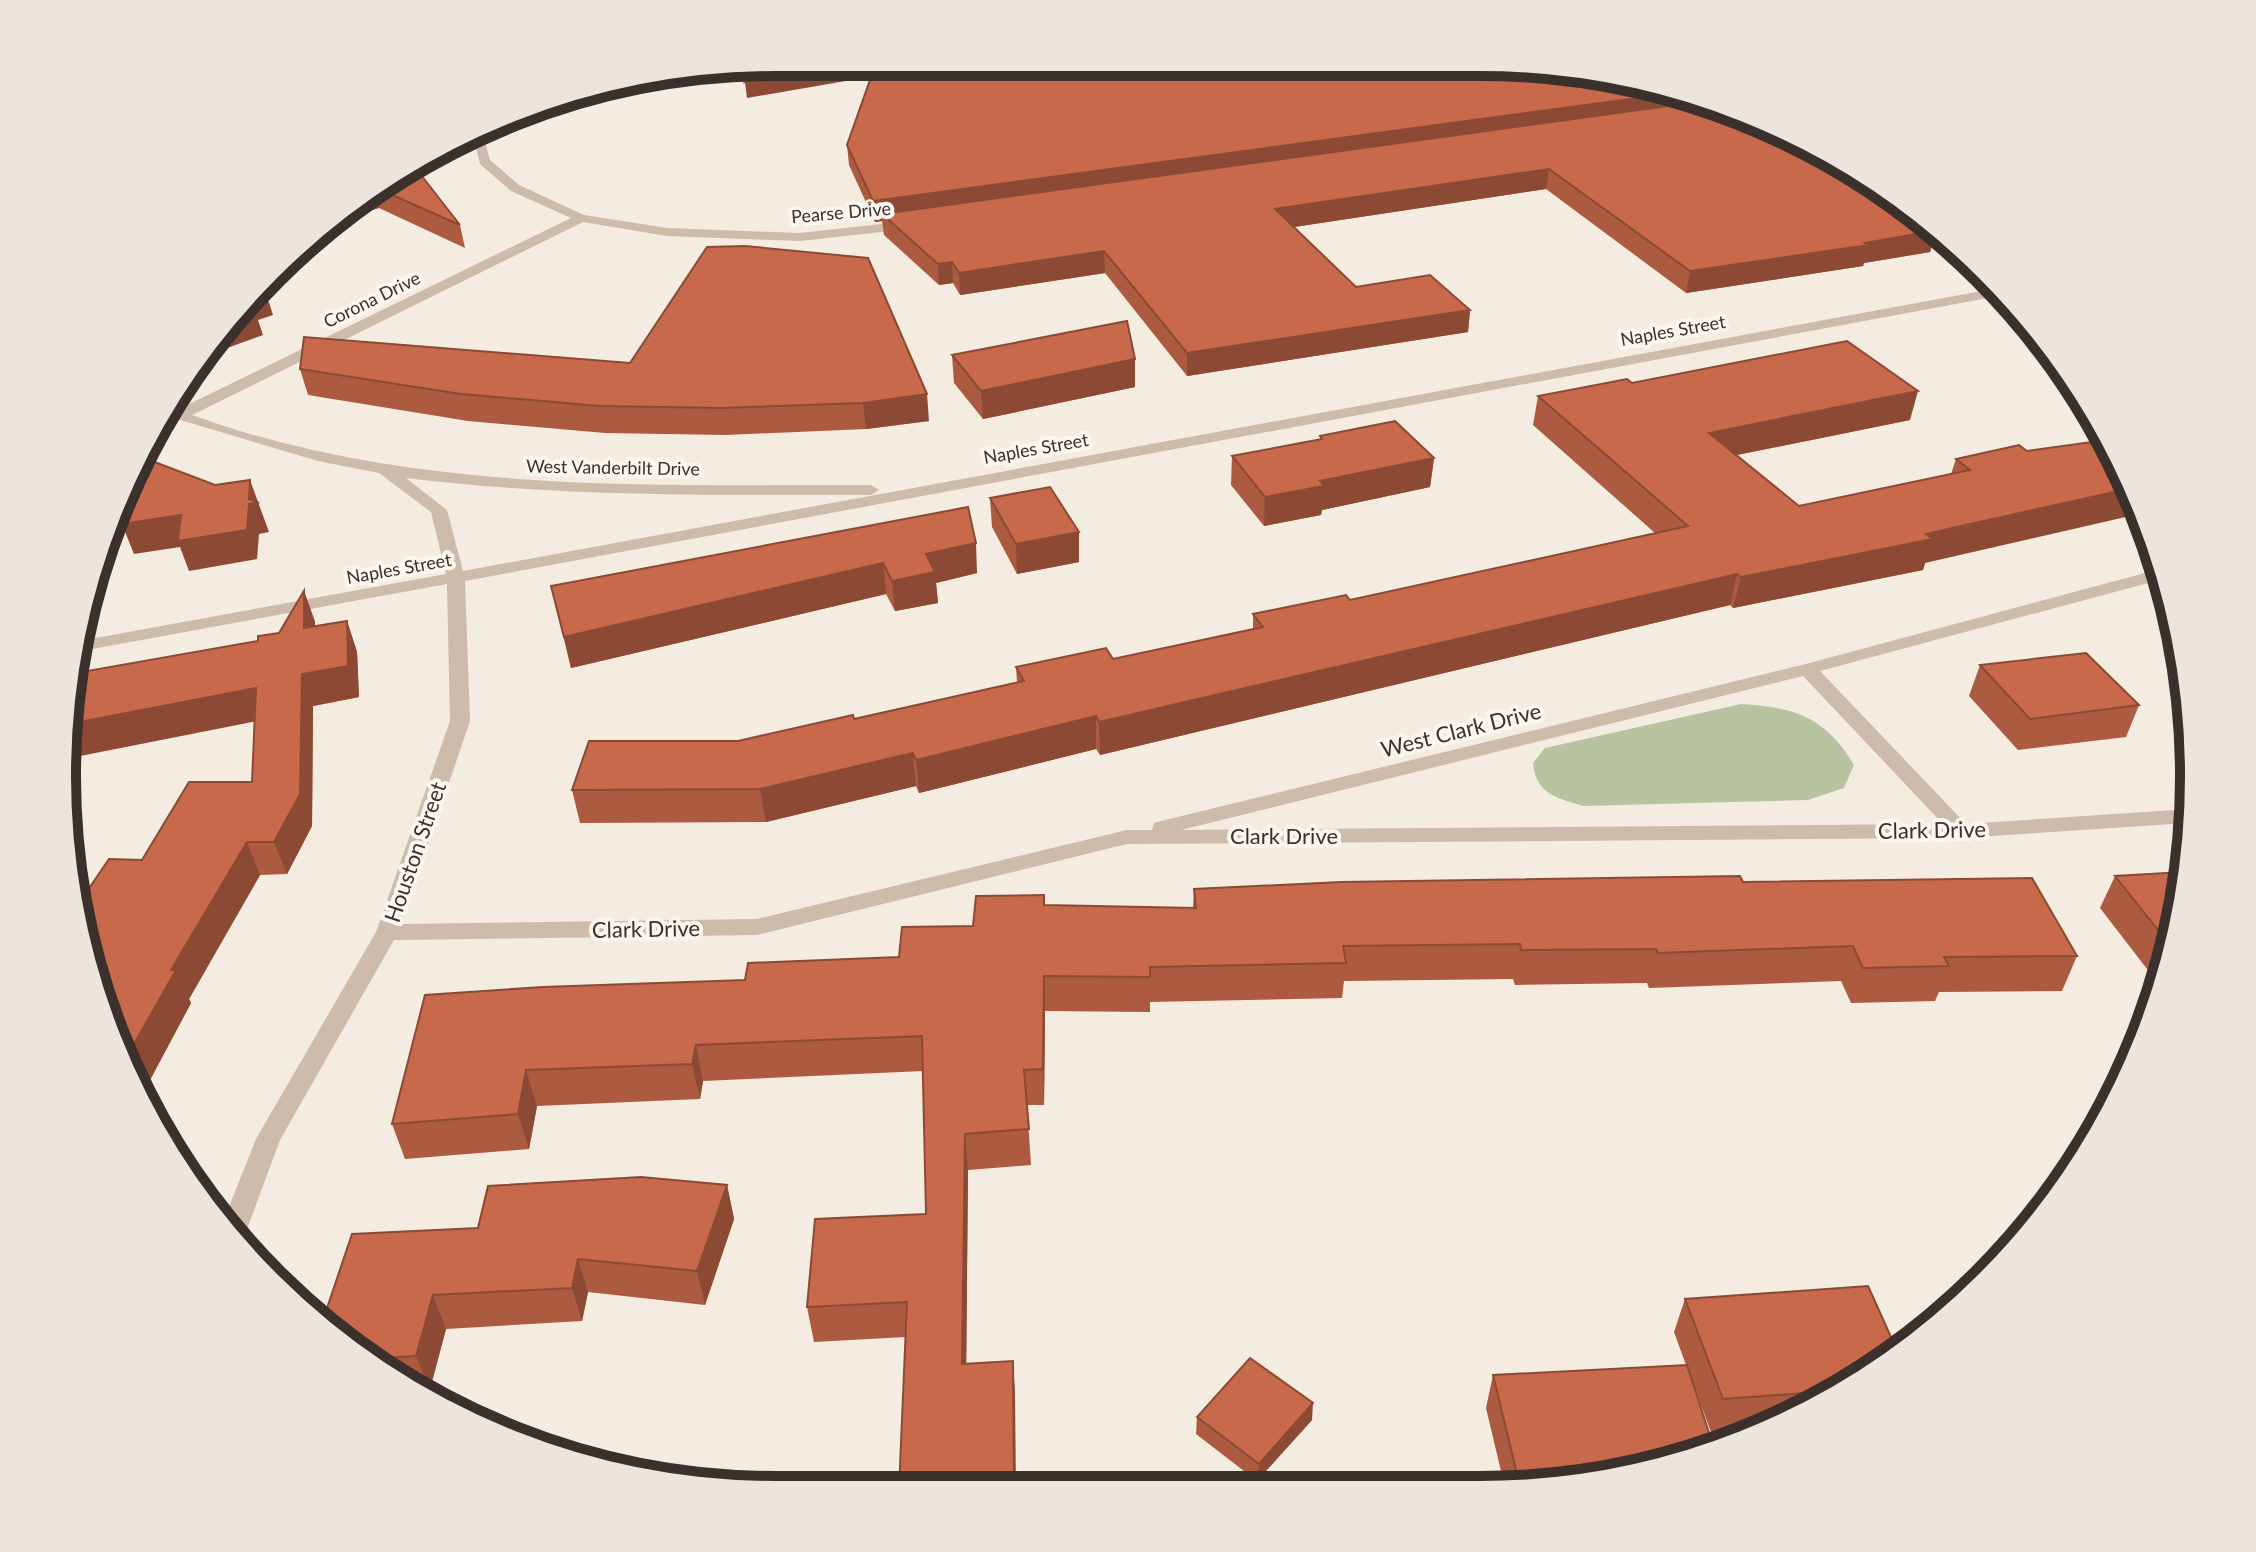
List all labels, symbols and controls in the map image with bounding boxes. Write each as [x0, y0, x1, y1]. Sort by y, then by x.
street label: Pearse Drive [790, 197, 892, 227]
street label: Corona Drive [320, 266, 424, 332]
street label: Naples Street [1619, 310, 1727, 350]
street label: Naples Street [982, 428, 1090, 468]
street label: West Vanderbilt Drive [526, 454, 700, 480]
street label: Naples Street [345, 548, 453, 588]
street label: West Clark Drive [1378, 697, 1544, 762]
street label: Houston Street [378, 778, 451, 926]
street label: Clark Drive [1878, 815, 1986, 844]
street label: Clark Drive [1230, 822, 1338, 849]
street label: Clark Drive [592, 914, 700, 943]

